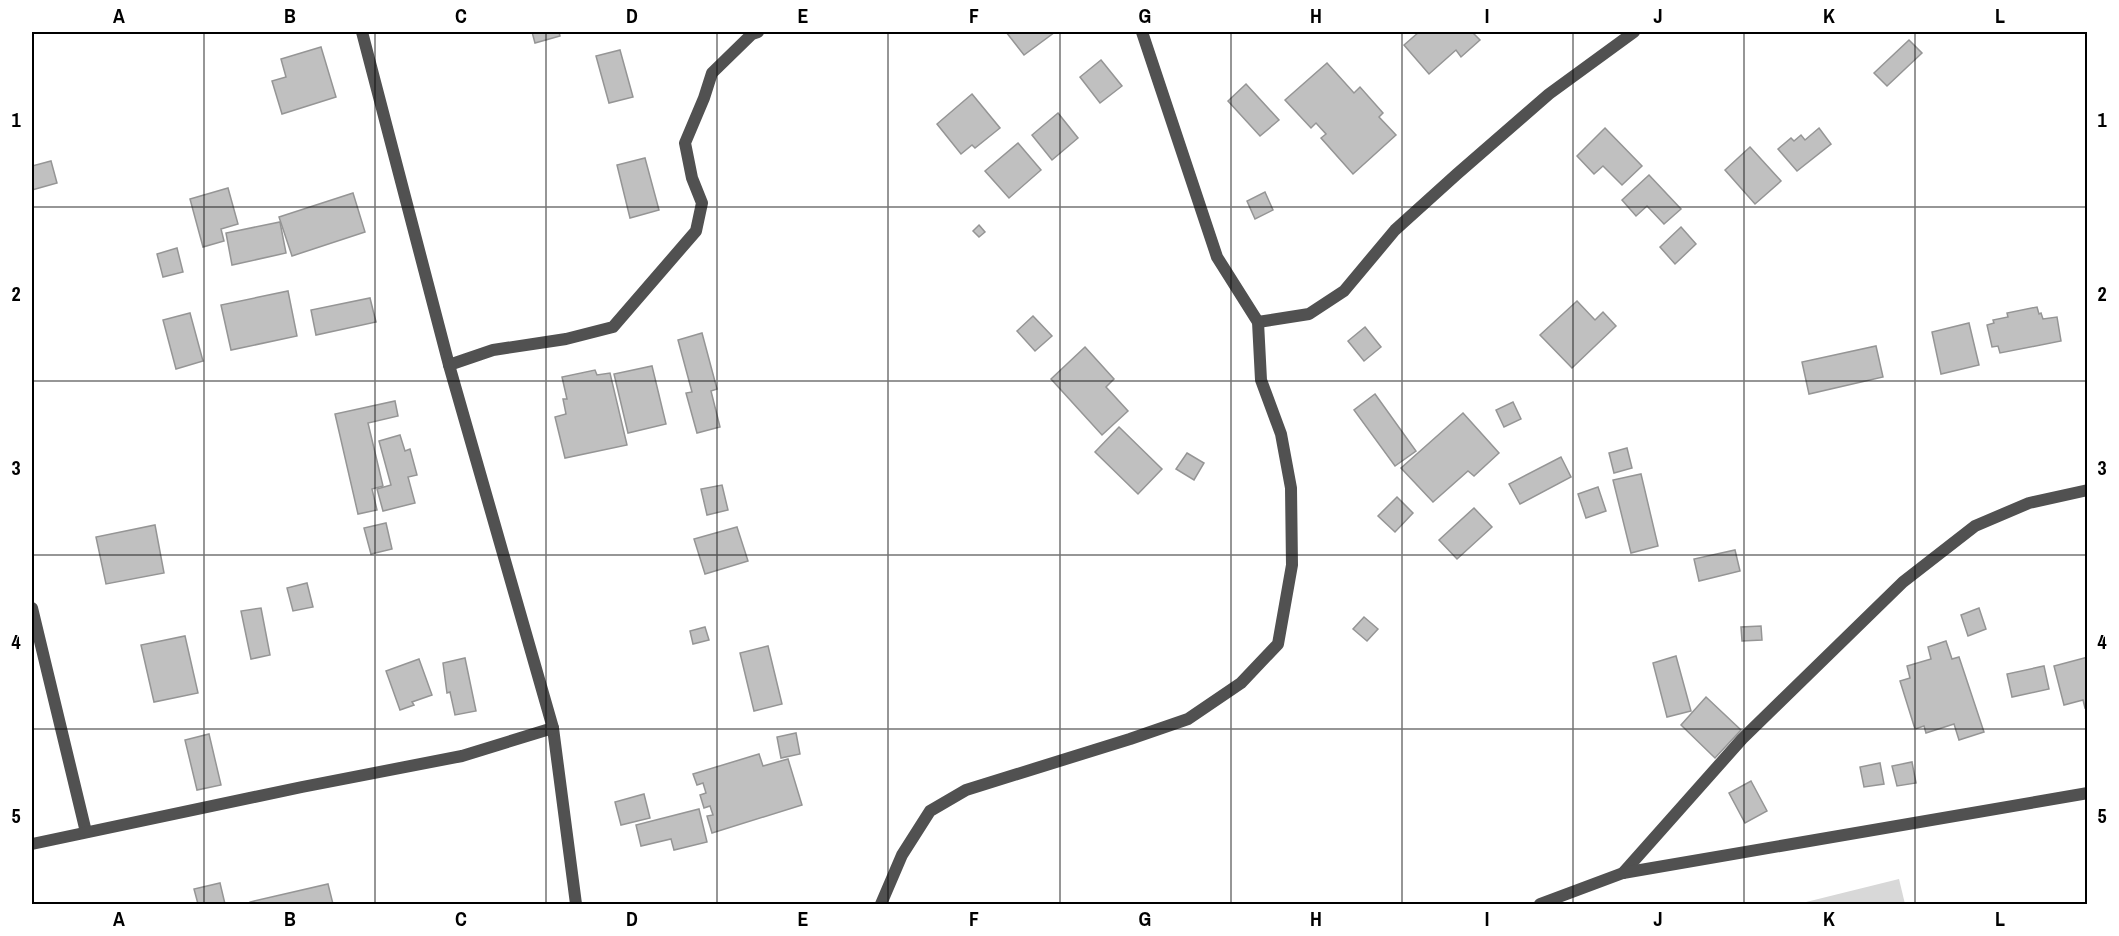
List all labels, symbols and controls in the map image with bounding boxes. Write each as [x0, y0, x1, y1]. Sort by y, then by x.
text: A [113, 2, 125, 29]
text: B [284, 2, 296, 29]
text: C [455, 2, 467, 29]
text: D [626, 2, 638, 29]
text: E [798, 2, 809, 29]
text: F [969, 2, 979, 29]
text: G [1139, 2, 1151, 29]
text: H [1310, 2, 1322, 29]
text: I [1485, 2, 1489, 29]
text: J [1653, 2, 1663, 29]
text: K [1823, 2, 1835, 29]
text: L [1995, 2, 2005, 29]
text: 1 [11, 106, 21, 133]
text: 1 [2097, 106, 2107, 133]
text: 2 [11, 280, 21, 307]
text: 2 [2097, 280, 2107, 307]
text: 3 [11, 454, 21, 481]
text: 3 [2097, 454, 2107, 481]
text: 4 [11, 628, 21, 655]
text: 4 [2097, 628, 2107, 655]
text: 5 [11, 802, 21, 829]
text: 5 [2097, 802, 2107, 829]
text: A [113, 905, 125, 932]
text: B [284, 905, 296, 932]
text: C [455, 905, 467, 932]
text: D [626, 905, 638, 932]
text: E [798, 905, 809, 932]
text: F [969, 905, 979, 932]
text: G [1139, 905, 1151, 932]
text: H [1310, 905, 1322, 932]
text: I [1485, 905, 1489, 932]
text: J [1653, 905, 1663, 932]
text: K [1823, 905, 1835, 932]
text: L [1995, 905, 2005, 932]

